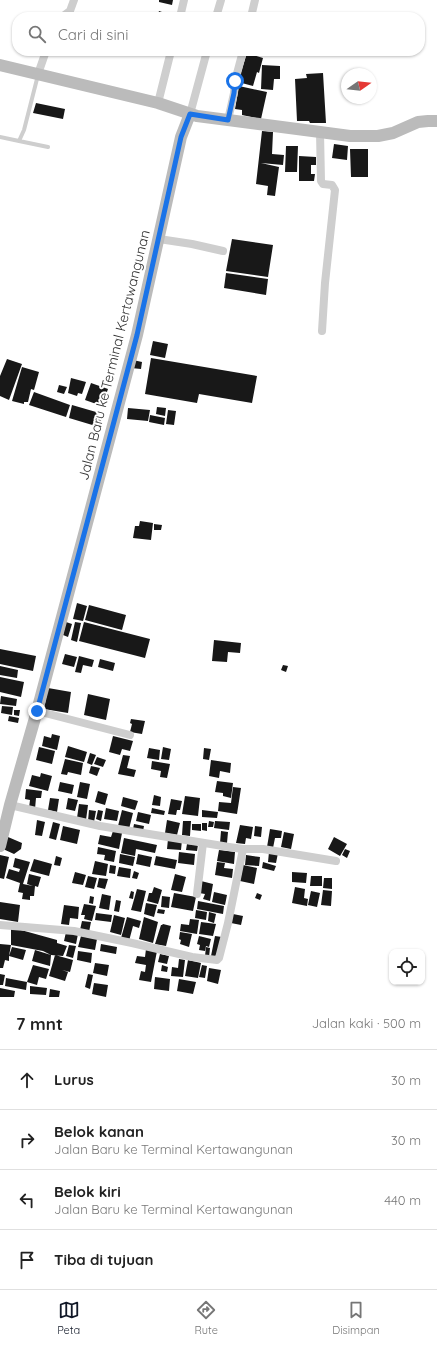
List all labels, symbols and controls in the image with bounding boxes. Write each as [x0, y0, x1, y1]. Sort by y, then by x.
search box [12, 12, 425, 56]
icon: search [26, 23, 48, 45]
text: Cari di sini [58, 25, 129, 44]
north arrow [341, 68, 377, 104]
route start [226, 72, 244, 90]
street label: Jalan Baru ke Terminal Kertawangunan [74, 228, 154, 482]
route end [28, 702, 46, 720]
map controls [389, 949, 425, 985]
button: locate [389, 949, 425, 985]
text: 7 mnt [16, 1013, 63, 1034]
text: Jalan kaki · 500 m [312, 1015, 421, 1031]
icon: ahead [16, 1069, 38, 1091]
text: Lurus [54, 1070, 94, 1089]
text: 30 m [391, 1072, 421, 1088]
text: Belok kanan [54, 1122, 144, 1141]
icon: right [16, 1129, 38, 1151]
text: 30 m [391, 1132, 421, 1148]
text: Jalan Baru ke Terminal Kertawangunan [54, 1141, 293, 1157]
text: Belok kiri [54, 1182, 121, 1201]
icon: left [16, 1189, 38, 1211]
text: 440 m [384, 1192, 421, 1208]
text: Jalan Baru ke Terminal Kertawangunan [54, 1201, 293, 1217]
icon: arrive [16, 1249, 38, 1271]
text: Tiba di tujuan [54, 1250, 153, 1269]
tab: Peta [57, 1299, 80, 1337]
tab: Rute [195, 1299, 218, 1337]
tab: Disimpan [332, 1299, 380, 1337]

